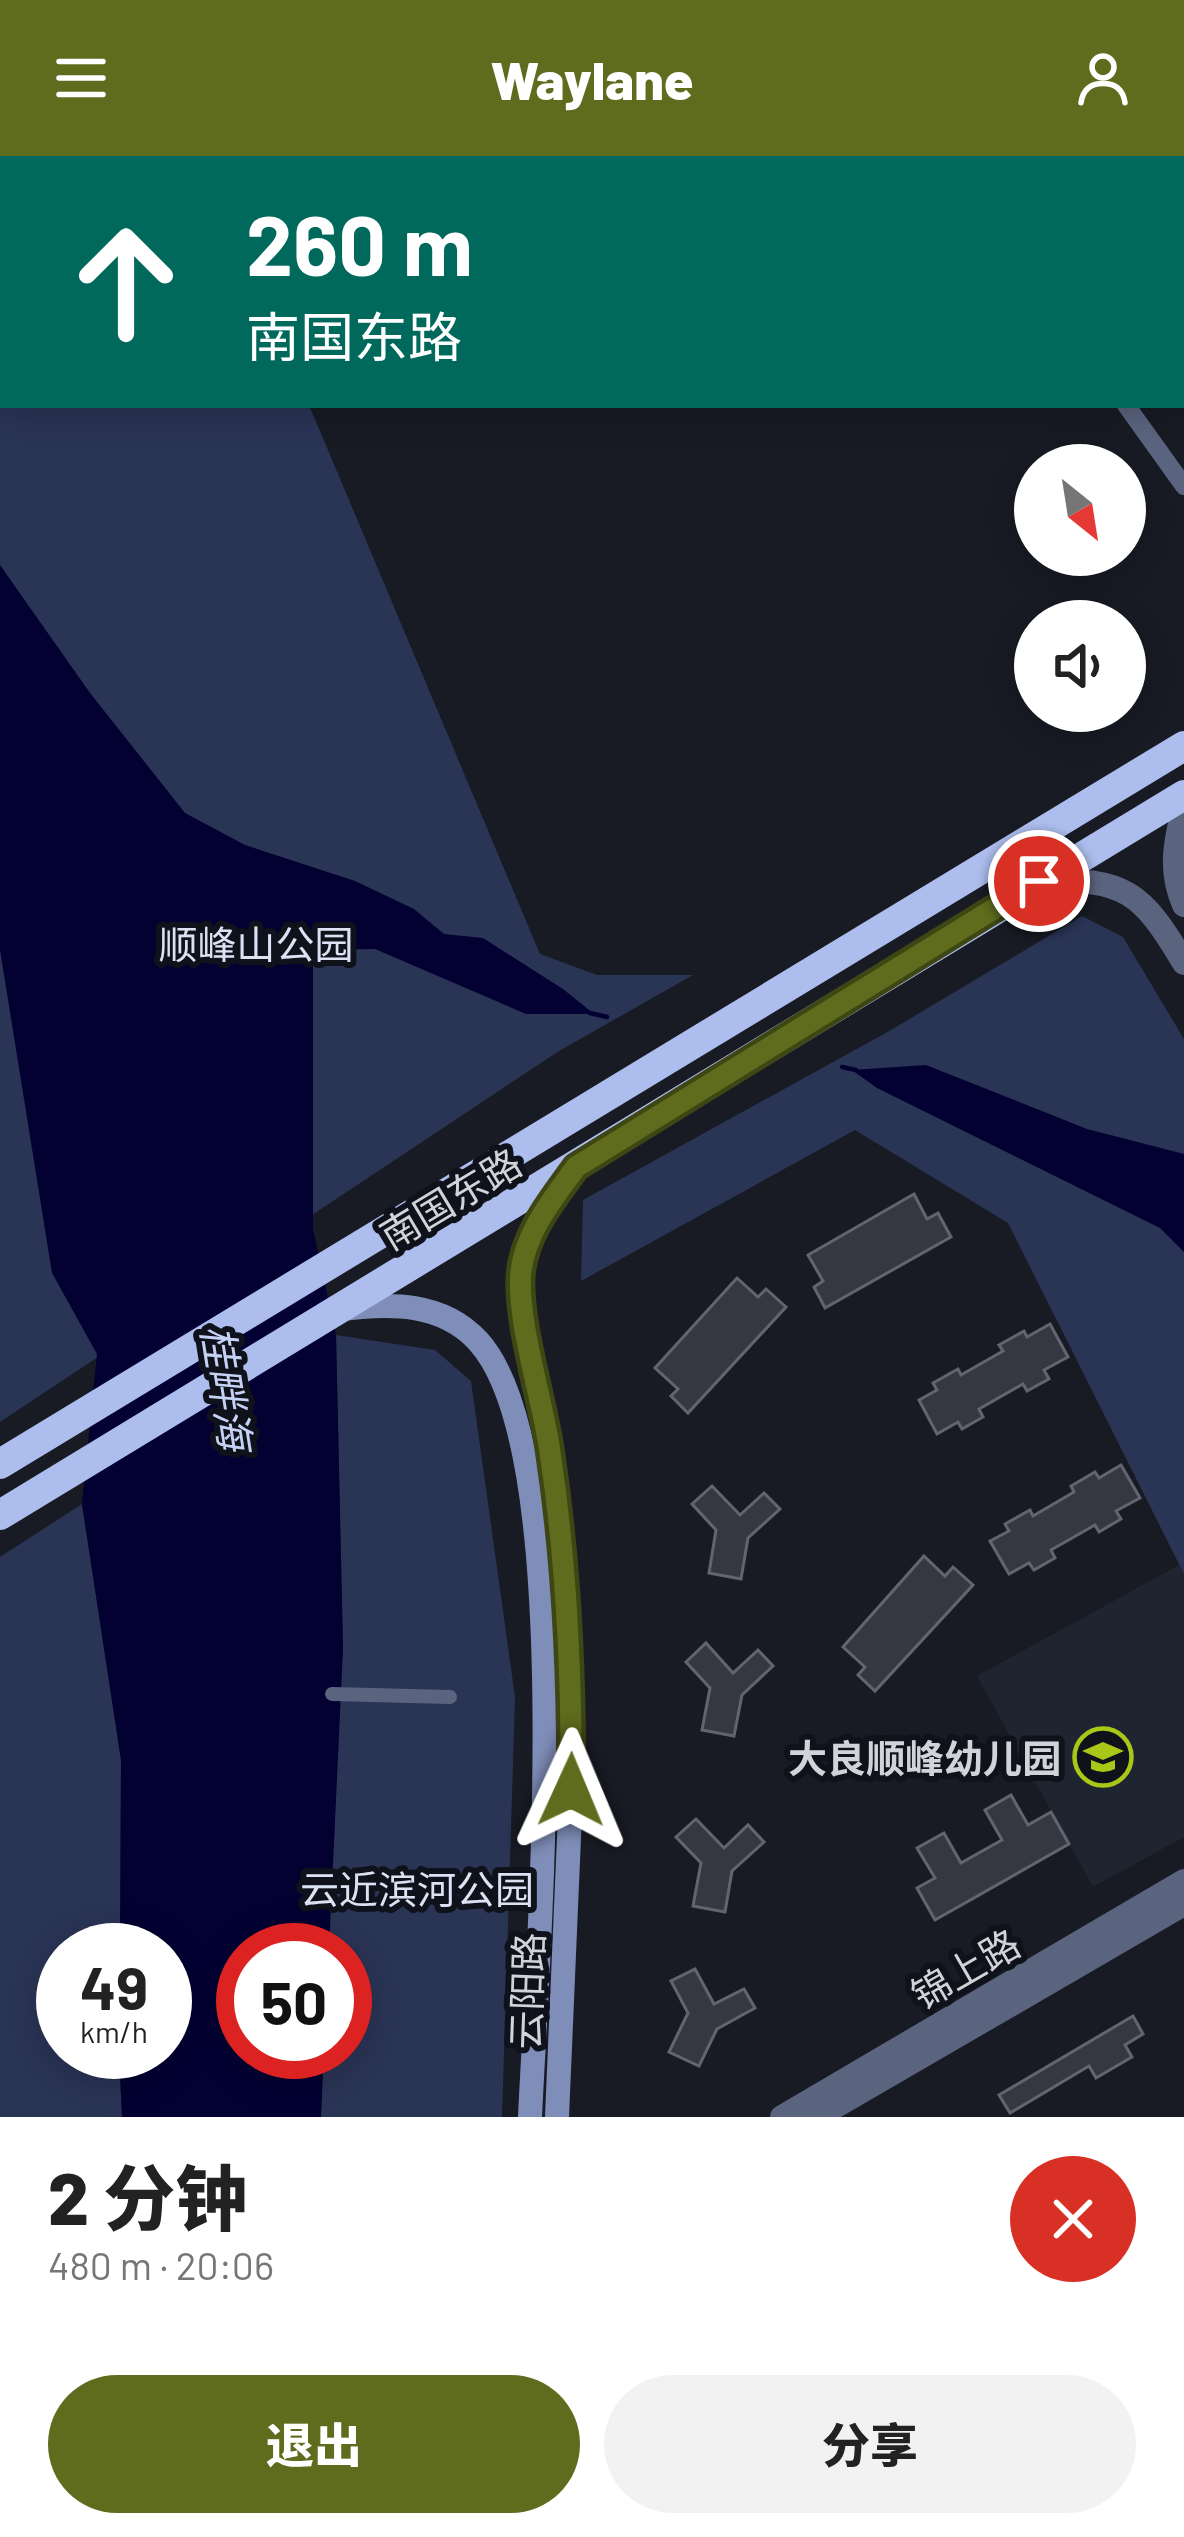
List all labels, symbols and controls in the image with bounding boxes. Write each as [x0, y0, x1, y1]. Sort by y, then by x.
icon: menu [48, 45, 114, 111]
icon: person [1070, 45, 1136, 111]
text: Waylane [491, 46, 694, 111]
text: 260 m [246, 192, 473, 293]
icon: ahead [48, 204, 204, 360]
text: 南国东路 [246, 303, 462, 368]
north arrow [1014, 444, 1146, 576]
map controls [1014, 444, 1146, 732]
button: sound [1014, 600, 1146, 732]
pin [988, 830, 1090, 932]
icon: arrive [1006, 848, 1072, 914]
park label: 顺峰山公园 [158, 920, 354, 967]
street label: 南国东路 [371, 1138, 529, 1258]
water label: 桂畔海 [193, 1321, 263, 1459]
school or university icon: 大良顺峰幼儿园 [1072, 1726, 1134, 1788]
position arrow [508, 1727, 634, 1853]
place label: 大良顺峰幼儿园 [788, 1734, 1061, 1781]
park label: 云近滨河公园 [300, 1865, 534, 1912]
street label: 锦上路 [903, 1918, 1027, 2018]
speed limit sign: 50 [216, 1923, 372, 2079]
street label: 云阳路 [500, 1932, 552, 2050]
text: 49 [80, 1950, 148, 2022]
text: km/h [80, 2013, 148, 2049]
text: 2 分钟 [48, 2153, 247, 2239]
button: close [1010, 2156, 1136, 2282]
text: 480 m · 20:06 [48, 2241, 274, 2288]
button: 退出 [48, 2375, 580, 2513]
button: 分享 [604, 2375, 1136, 2513]

